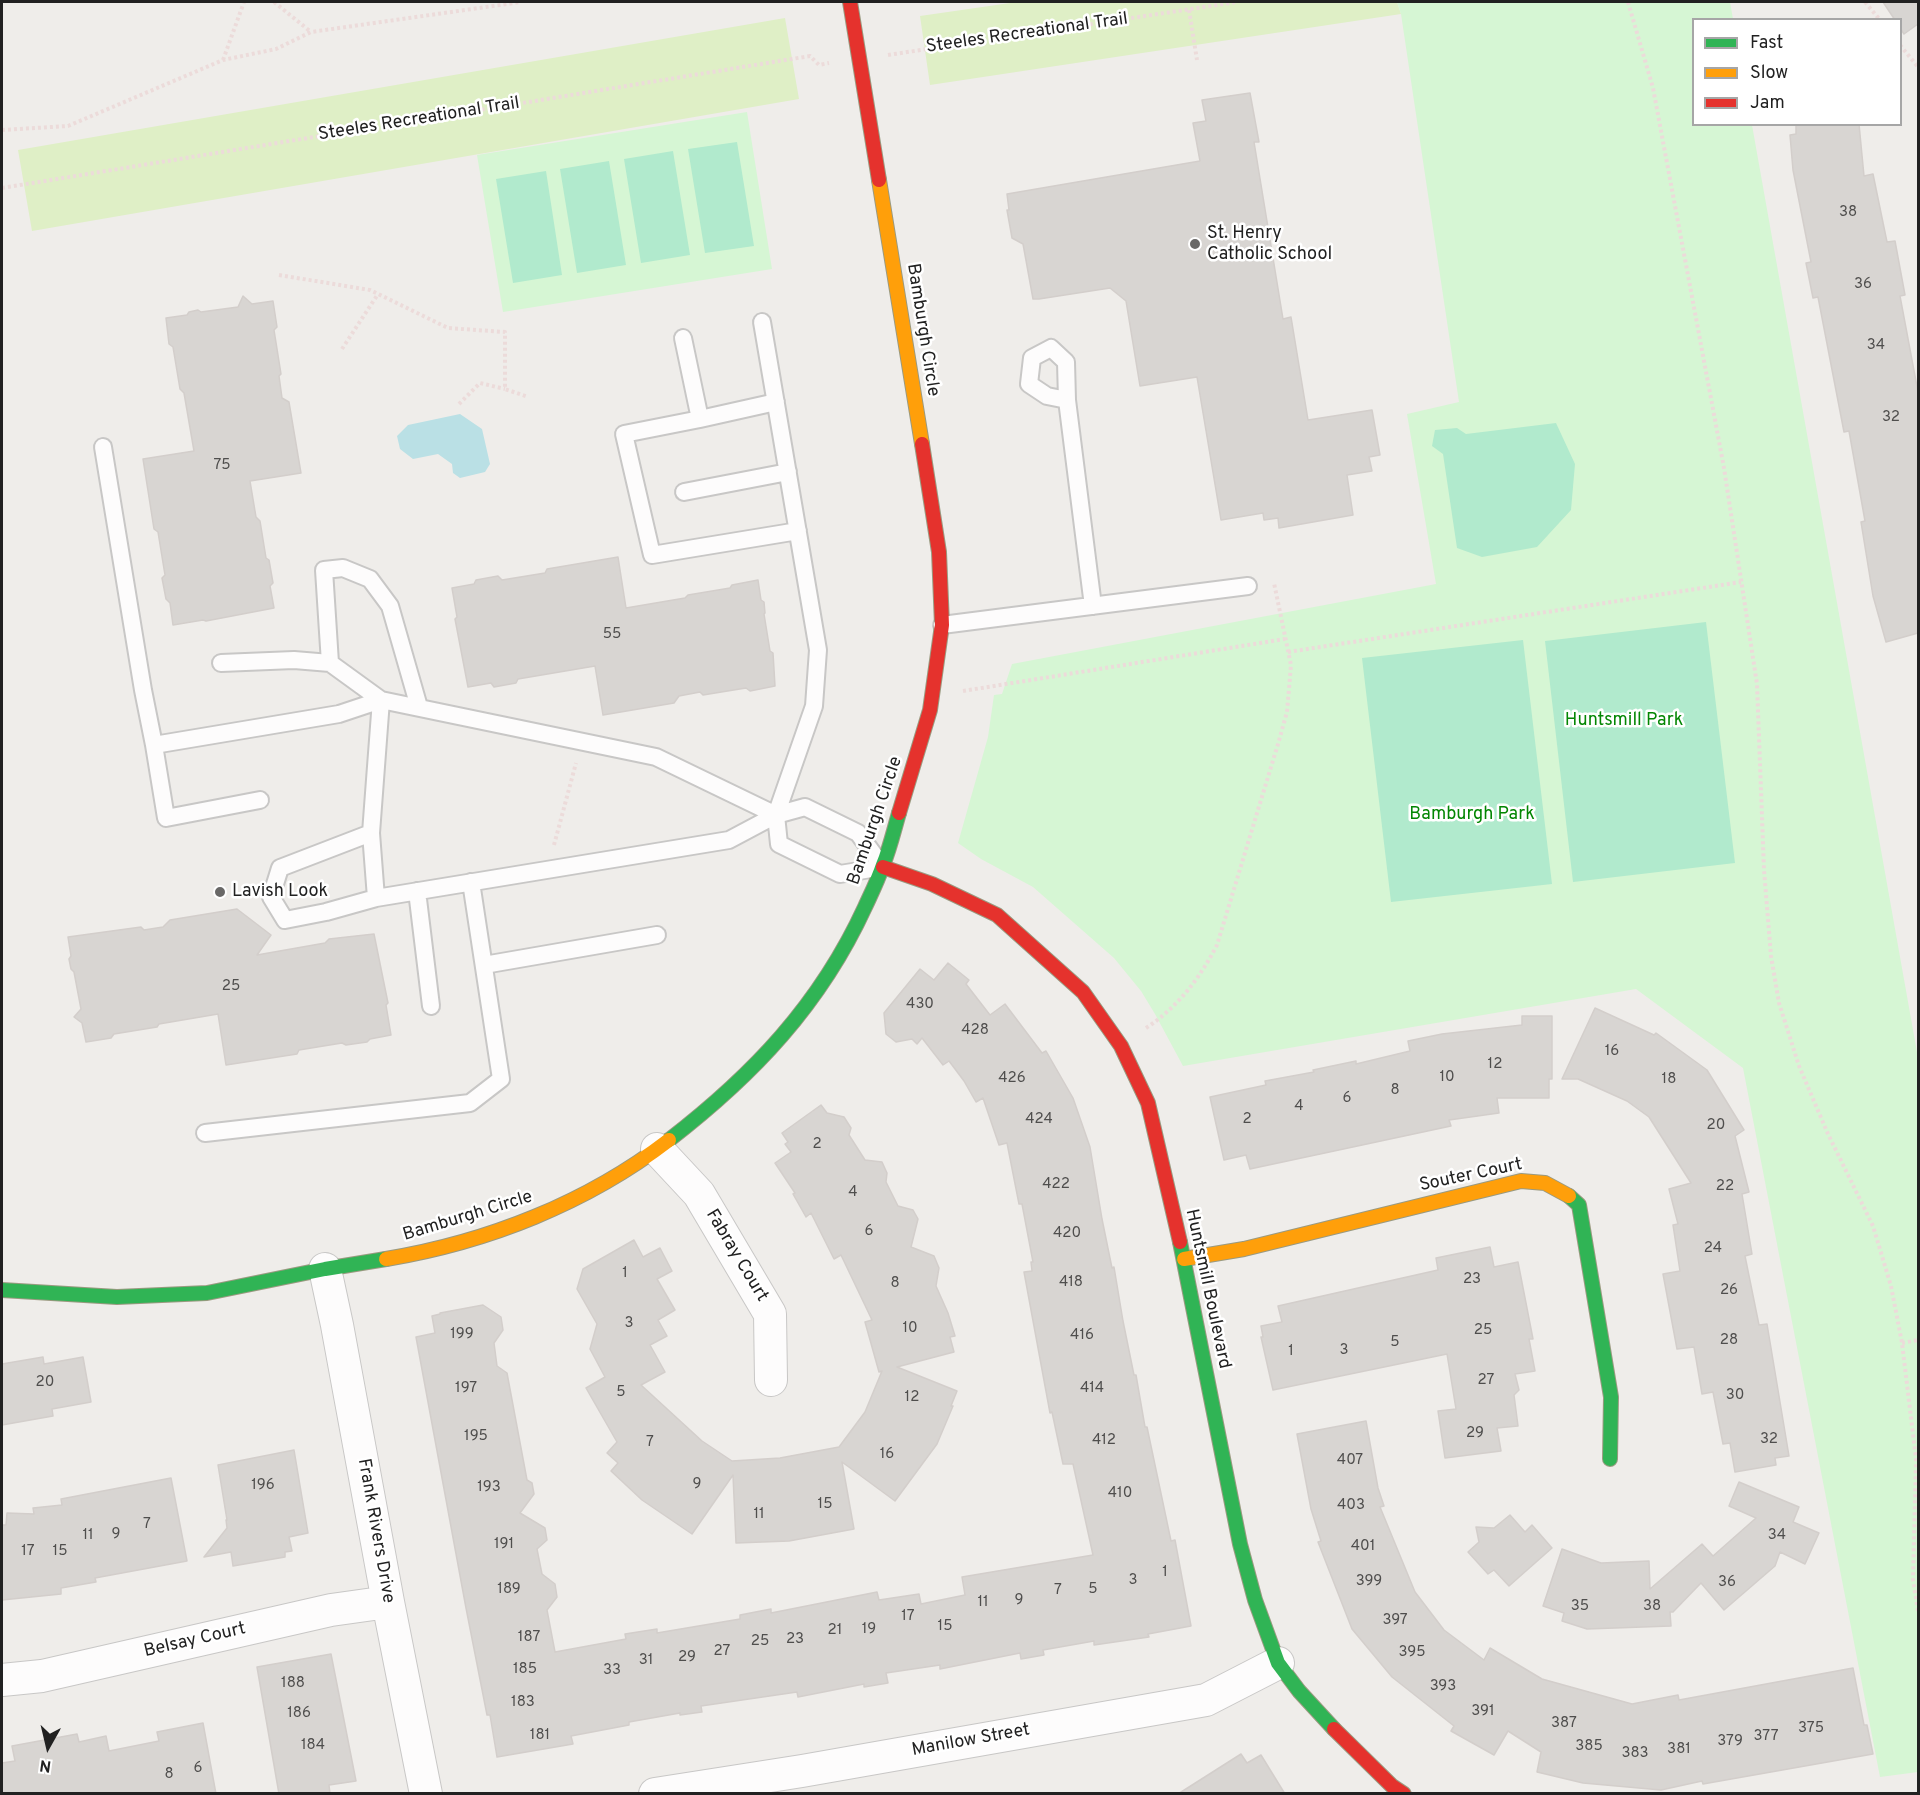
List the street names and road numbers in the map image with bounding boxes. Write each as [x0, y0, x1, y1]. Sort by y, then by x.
street label: Steeles Recreational Trail [925, 9, 1129, 59]
street label: Steeles Recreational Trail [317, 93, 521, 147]
street label: Bamburgh Circle [901, 262, 943, 398]
street label: Bamburgh Circle [844, 754, 908, 888]
street label: Souter Court [1418, 1155, 1524, 1197]
street label: Bamburgh Circle [401, 1187, 535, 1247]
street label: Fabray Court [700, 1206, 772, 1306]
street label: Huntsmill Boulevard [1180, 1207, 1234, 1371]
street label: Frank Rivers Drive [352, 1457, 398, 1605]
street label: Belsay Court [142, 1619, 248, 1663]
street label: Manilow Street [910, 1720, 1032, 1762]

